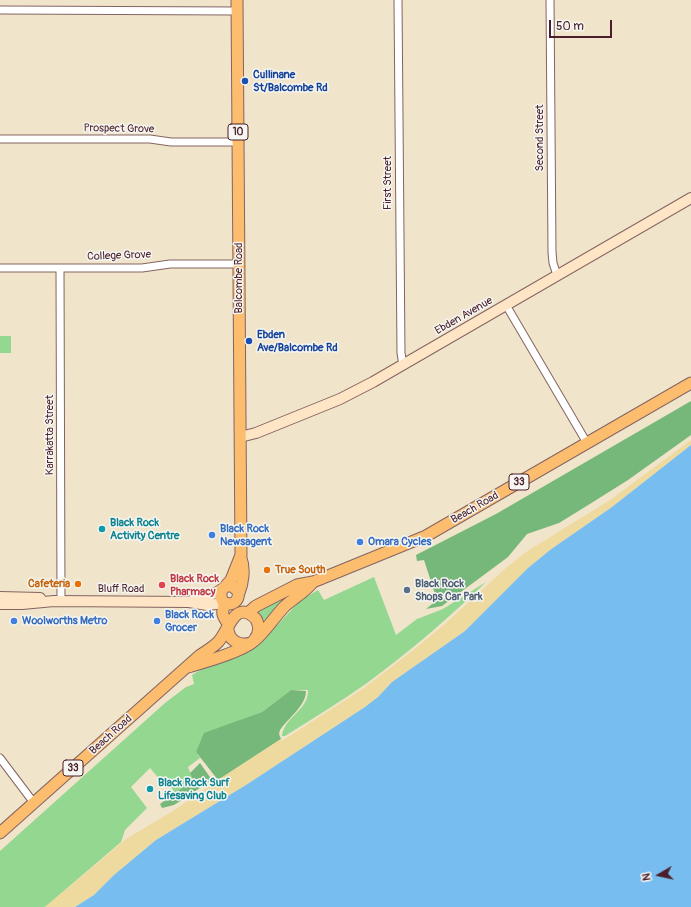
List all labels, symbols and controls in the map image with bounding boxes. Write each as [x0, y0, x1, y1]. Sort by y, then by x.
scale bar [551, 12, 614, 38]
text: 50 m [556, 19, 584, 34]
place label: Cullinane St/Balcombe Rd [253, 68, 328, 94]
marker: Cullinane St/Balcombe Rd [240, 76, 250, 86]
street label: Second Street [533, 104, 547, 172]
street label: Prospect Grove [84, 122, 154, 136]
road number: 10 [228, 124, 248, 140]
street label: First Street [381, 156, 395, 210]
street label: Balcombe Road [232, 243, 246, 313]
street label: College Grove [87, 248, 151, 264]
street label: Ebden Avenue [433, 294, 495, 338]
place label: Ebden Ave/Balcombe Rd [257, 328, 338, 354]
marker: Ebden Ave/Balcombe Rd [244, 336, 254, 346]
street label: Karrakatta Street [43, 395, 57, 475]
road number: 33 [509, 474, 529, 490]
street label: Beach Road [449, 489, 501, 527]
place label: Black Rock Activity Centre [110, 516, 180, 542]
place label: Black Rock Newsagent [220, 522, 272, 548]
marker: Black Rock Activity Centre [97, 524, 107, 534]
marker: Black Rock Newsagent [207, 530, 217, 540]
place label: Omara Cycles [368, 535, 431, 549]
marker: Omara Cycles [355, 537, 365, 547]
place label: True South [275, 563, 325, 577]
marker: True South [262, 565, 272, 575]
place label: Black Rock Pharmacy [170, 572, 219, 598]
place label: Cafeteria [28, 577, 70, 591]
place label: Black Rock Shops Car Park [415, 577, 483, 603]
marker: Cafeteria [73, 579, 83, 589]
marker: Black Rock Pharmacy [157, 580, 167, 590]
street label: Bluff Road [98, 582, 144, 596]
marker: Black Rock Shops Car Park [402, 585, 412, 595]
place label: Black Rock Grocer [165, 608, 214, 634]
place label: Woolworths Metro [22, 614, 107, 628]
marker: Woolworths Metro [9, 616, 19, 626]
marker: Black Rock Grocer [152, 616, 162, 626]
street label: Beach Road [87, 712, 135, 758]
road number: 33 [63, 760, 83, 776]
place label: Black Rock Surf Lifesaving Club [158, 776, 230, 802]
marker: Black Rock Surf Lifesaving Club [145, 784, 155, 794]
north arrow [639, 855, 679, 895]
text: N [640, 872, 654, 882]

